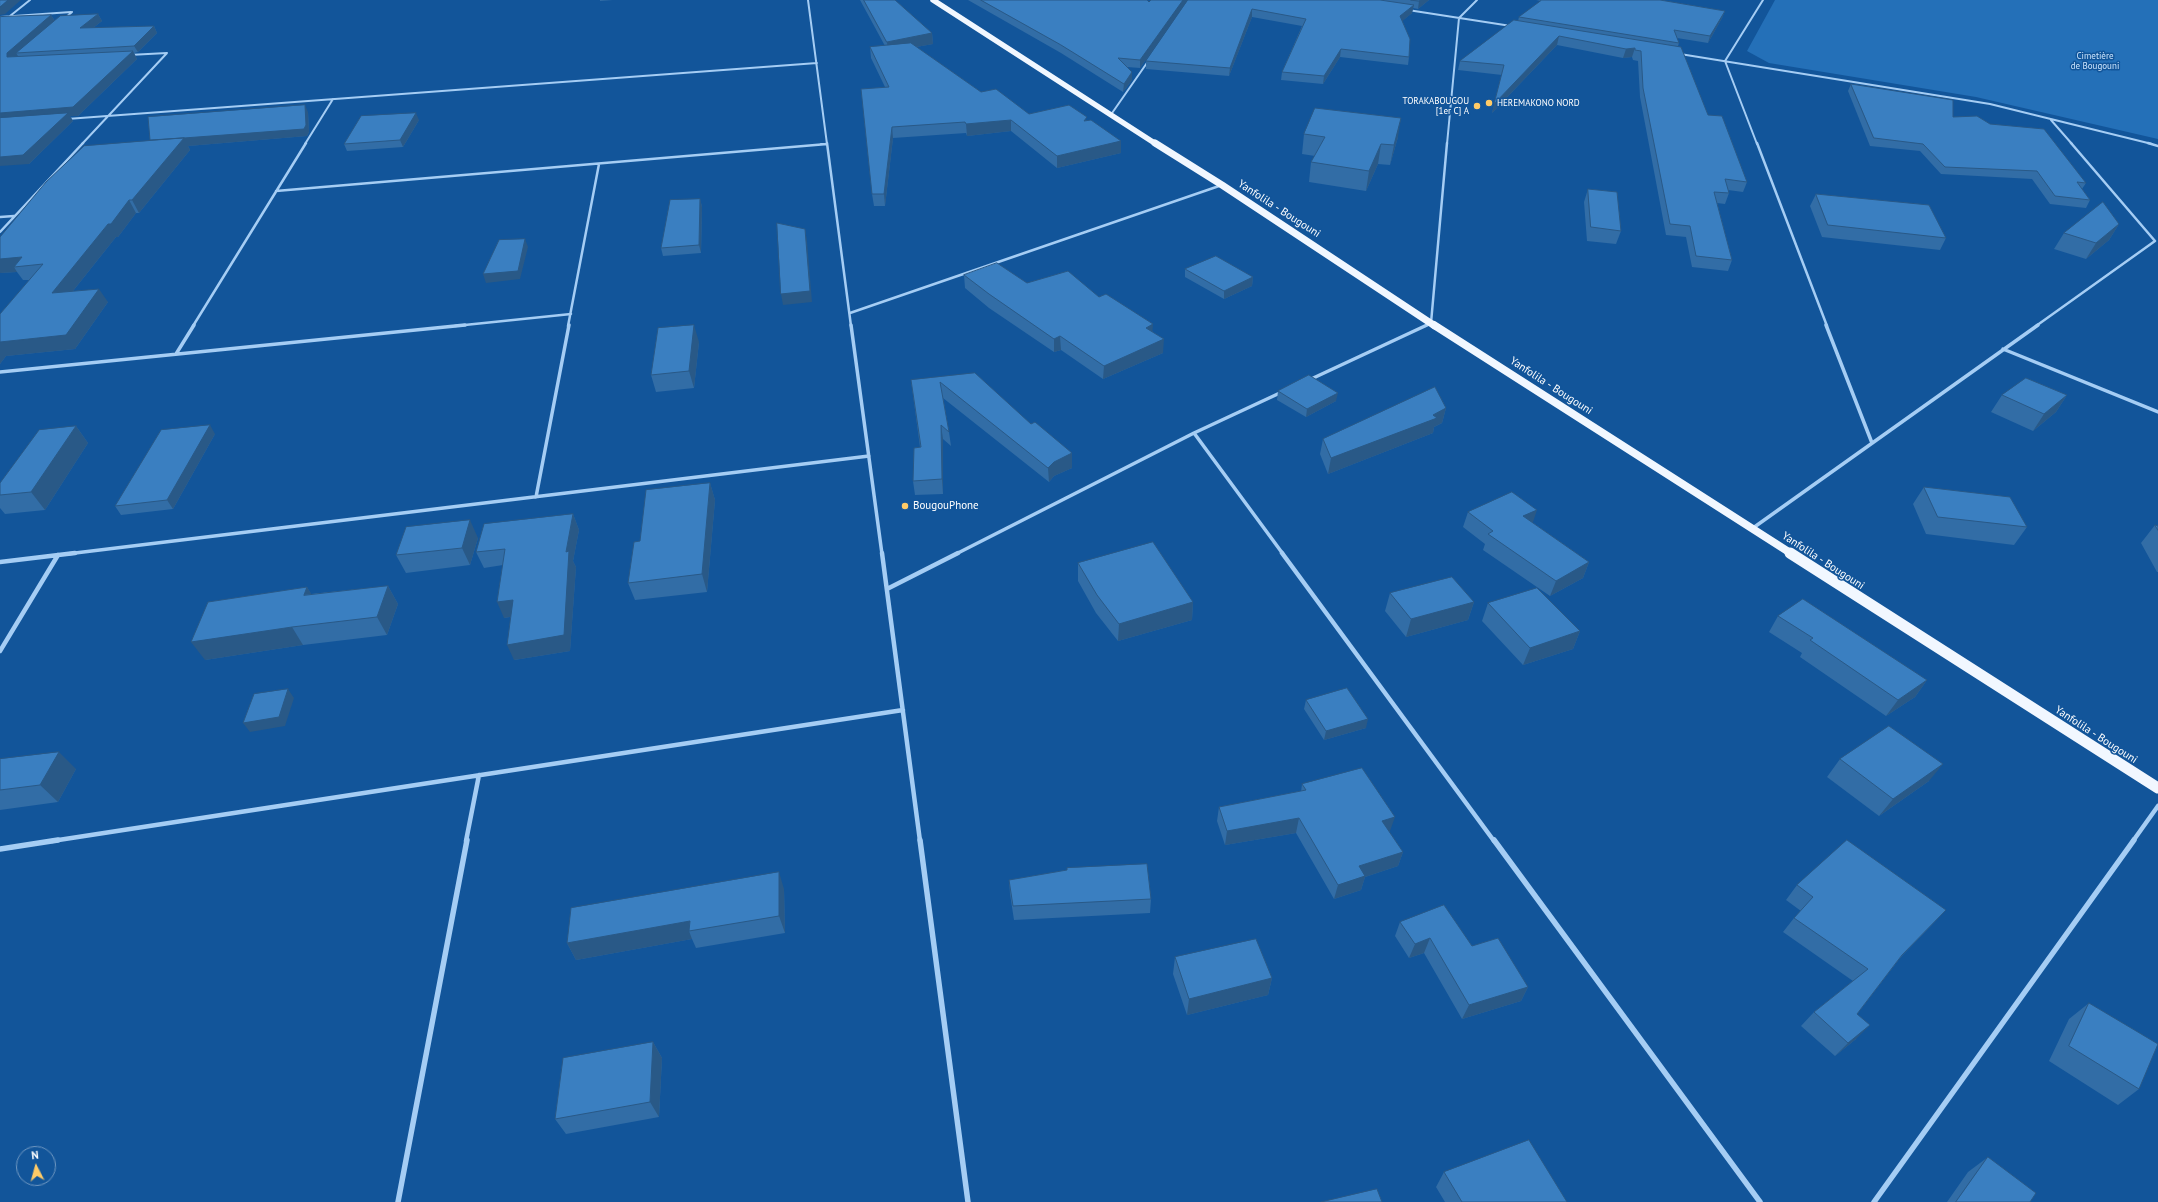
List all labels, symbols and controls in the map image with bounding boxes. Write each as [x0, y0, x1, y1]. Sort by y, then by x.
park label: Cimetière de Bougouni [2071, 51, 2119, 72]
place label: TORAKABOUGOU [1er C] A [1403, 96, 1469, 117]
marker: HEREMAKONO NORD [1484, 98, 1494, 108]
place label: HEREMAKONO NORD [1497, 98, 1580, 108]
marker: TORAKABOUGOU [1er C] A [1472, 101, 1482, 111]
street label: Yanfolila - Bougouni [1235, 177, 1323, 241]
street label: Yanfolila - Bougouni [1507, 354, 1595, 418]
place label: BougouPhone [913, 499, 979, 513]
marker: BougouPhone [900, 501, 910, 511]
street label: Yanfolila - Bougouni [1779, 529, 1867, 593]
street label: Yanfolila - Bougouni [2052, 703, 2140, 767]
north arrow [16, 1146, 56, 1186]
text: N [31, 1148, 39, 1162]

